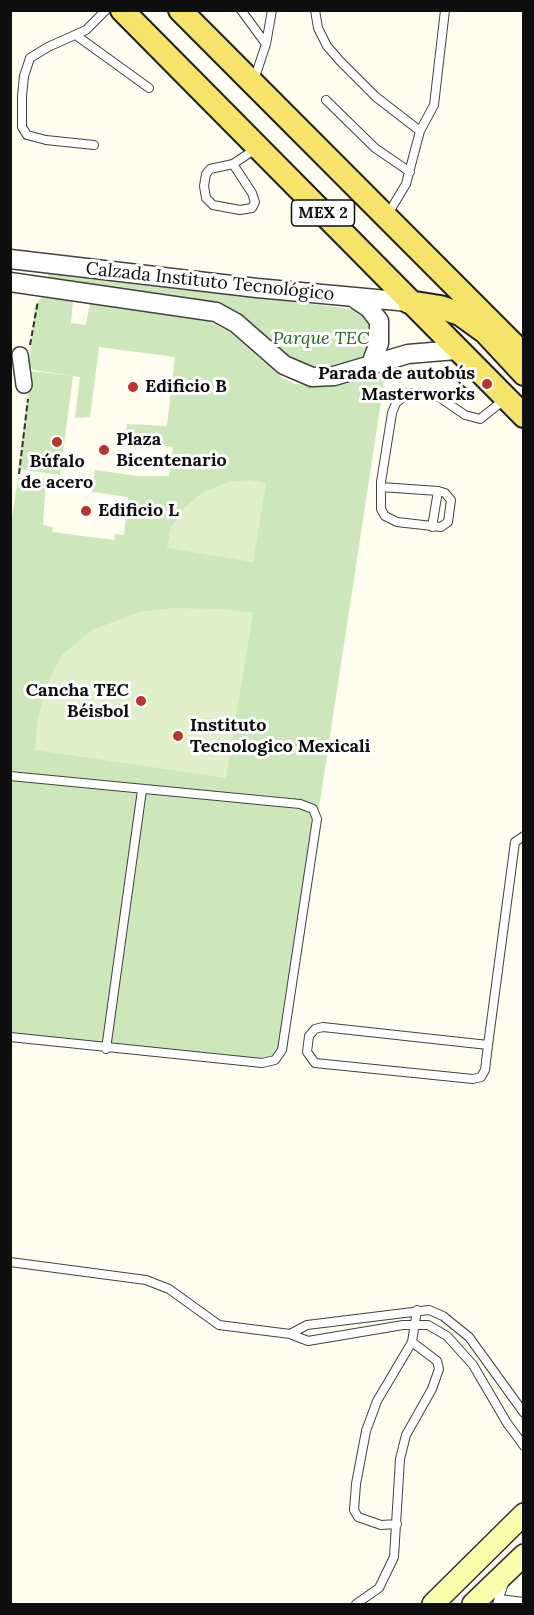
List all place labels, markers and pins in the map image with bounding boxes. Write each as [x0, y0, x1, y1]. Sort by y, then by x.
place label: Parada de autobús Masterworks [318, 363, 475, 406]
place label: Edificio B [145, 376, 227, 398]
marker: Parada de autobús Masterworks [480, 377, 494, 391]
marker: Edificio B [126, 380, 140, 394]
place label: Plaza Bicentenario [116, 429, 227, 472]
marker: Búfalo de acero [50, 435, 64, 449]
marker: Plaza Bicentenario [97, 443, 111, 457]
place label: Búfalo de acero [21, 451, 93, 494]
place label: Edificio L [98, 500, 179, 522]
marker: Edificio L [79, 504, 93, 518]
place label: Cancha TEC Béisbol [26, 680, 129, 722]
marker: Cancha TEC Béisbol [134, 694, 148, 708]
place label: Instituto Tecnologico Mexicali [190, 715, 370, 758]
marker: Instituto Tecnologico Mexicali [171, 729, 185, 743]

